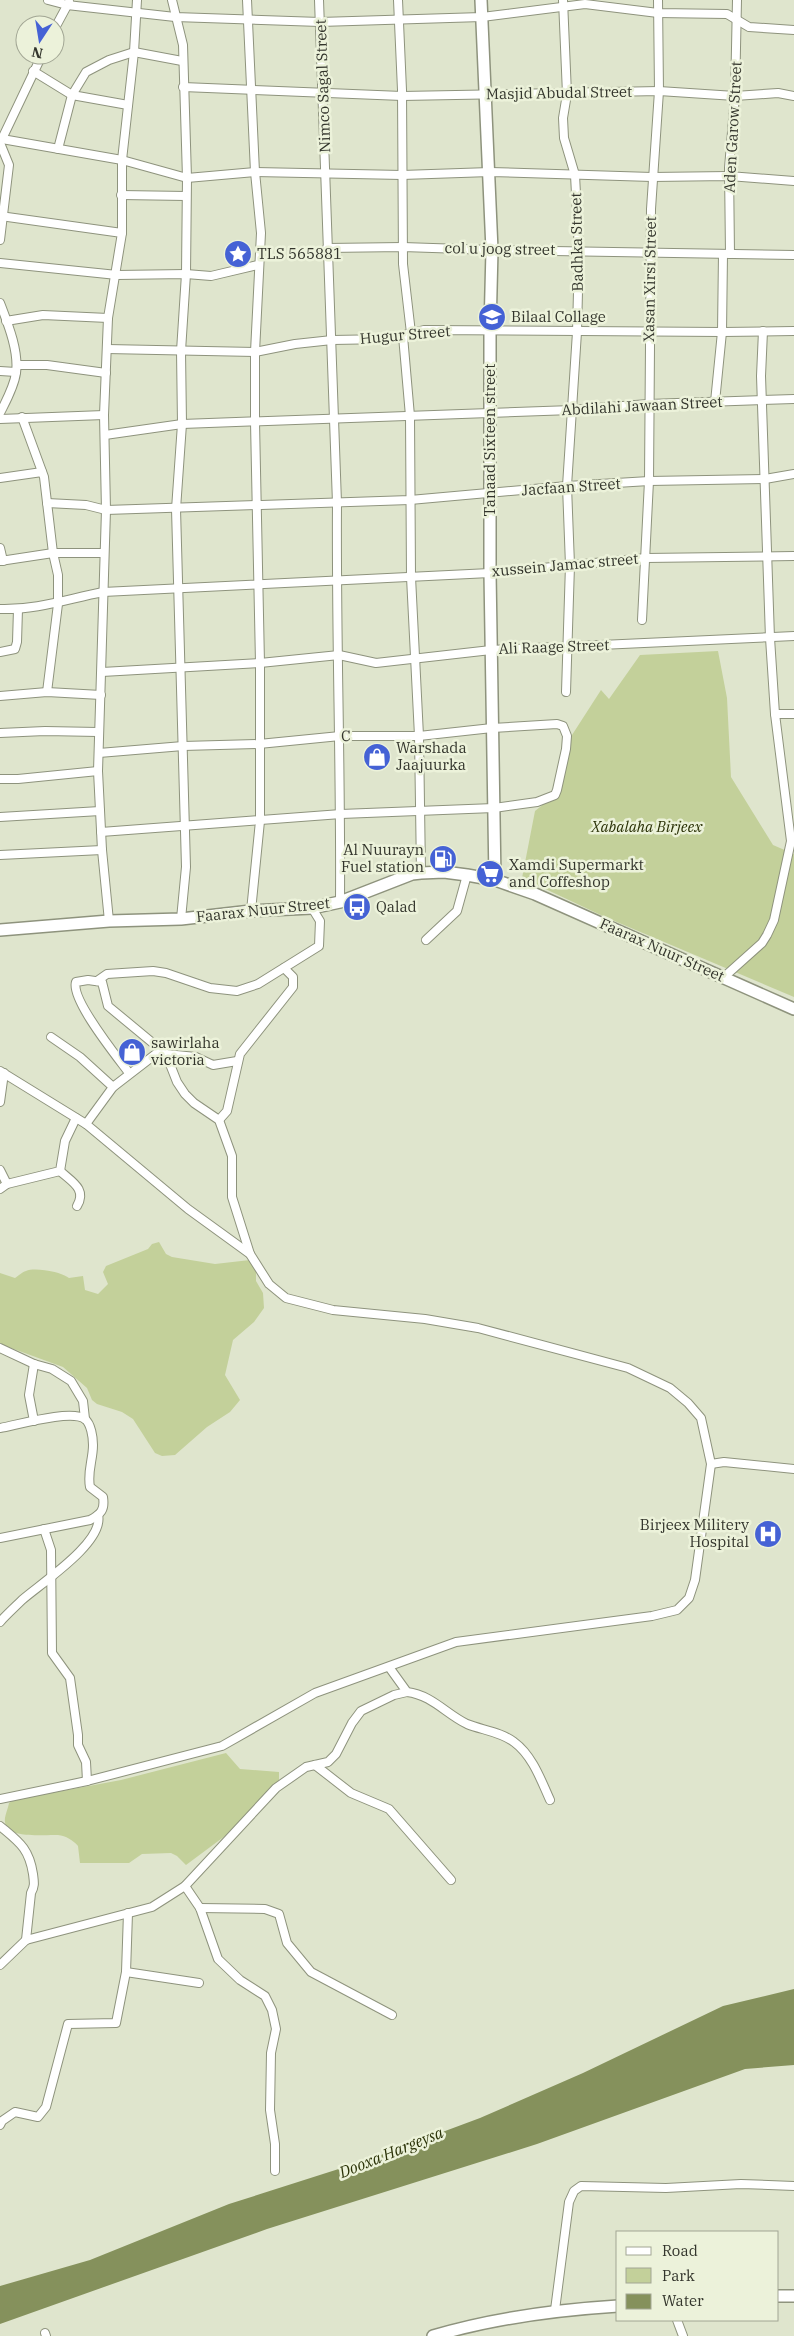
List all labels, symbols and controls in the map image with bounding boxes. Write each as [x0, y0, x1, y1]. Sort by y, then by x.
north arrow [15, 15, 65, 65]
street label: Nimco Sagal Street [311, 19, 334, 153]
text: N [30, 43, 45, 63]
street label: Aden Garow Street [720, 61, 745, 193]
street label: Masjid Abudal Street [486, 82, 632, 103]
street label: Badhka Street [566, 192, 587, 292]
street label: Xasan Xirsi Street [639, 216, 660, 342]
street label: col u joog street [445, 238, 555, 259]
place icon: TLS 565881 [223, 239, 253, 269]
place label: TLS 565881 [257, 244, 342, 263]
school or university icon: Bilaal Collage [477, 302, 507, 332]
place label: Bilaal Collage [511, 307, 606, 326]
street label: Hugur Street [359, 321, 451, 348]
street label: Tanaad Sixteen street [480, 364, 499, 516]
street label: Abdilahi Jawaan Street [561, 392, 723, 419]
street label: Jacfaan Street [521, 474, 621, 499]
street label: xussein Jamac street [491, 549, 639, 580]
street label: Ali Raage Street [498, 635, 610, 658]
street label: C [341, 726, 351, 745]
place label: Warshada Jaajuurka [396, 738, 467, 774]
shop icon: Warshada Jaajuurka [362, 742, 392, 772]
park label: Xabalaha Birjeex [591, 817, 703, 836]
place label: Al Nuurayn Fuel station [341, 840, 424, 876]
fuel station icon: Al Nuurayn Fuel station [428, 844, 458, 874]
place label: Xamdi Supermarkt and Coffeshop [509, 855, 644, 891]
supermarket icon: Xamdi Supermarkt and Coffeshop [475, 859, 505, 889]
bus stop icon: Qalad [342, 892, 372, 922]
street label: Faarax Nuur Street [195, 893, 331, 926]
place label: Qalad [376, 897, 417, 916]
street label: Faarax Nuur Street [597, 914, 727, 986]
place label: sawirlaha victoria [151, 1033, 220, 1069]
shop icon: sawirlaha victoria [117, 1037, 147, 1067]
place label: Birjeex Militery Hospital [640, 1515, 749, 1551]
hospital icon: Birjeex Militery Hospital [753, 1519, 783, 1549]
water label: Dooxa Hargeysa [335, 2122, 446, 2182]
legend [616, 2231, 779, 2321]
text: Road [662, 2241, 698, 2260]
text: Park [662, 2266, 695, 2285]
text: Water [662, 2291, 704, 2310]

